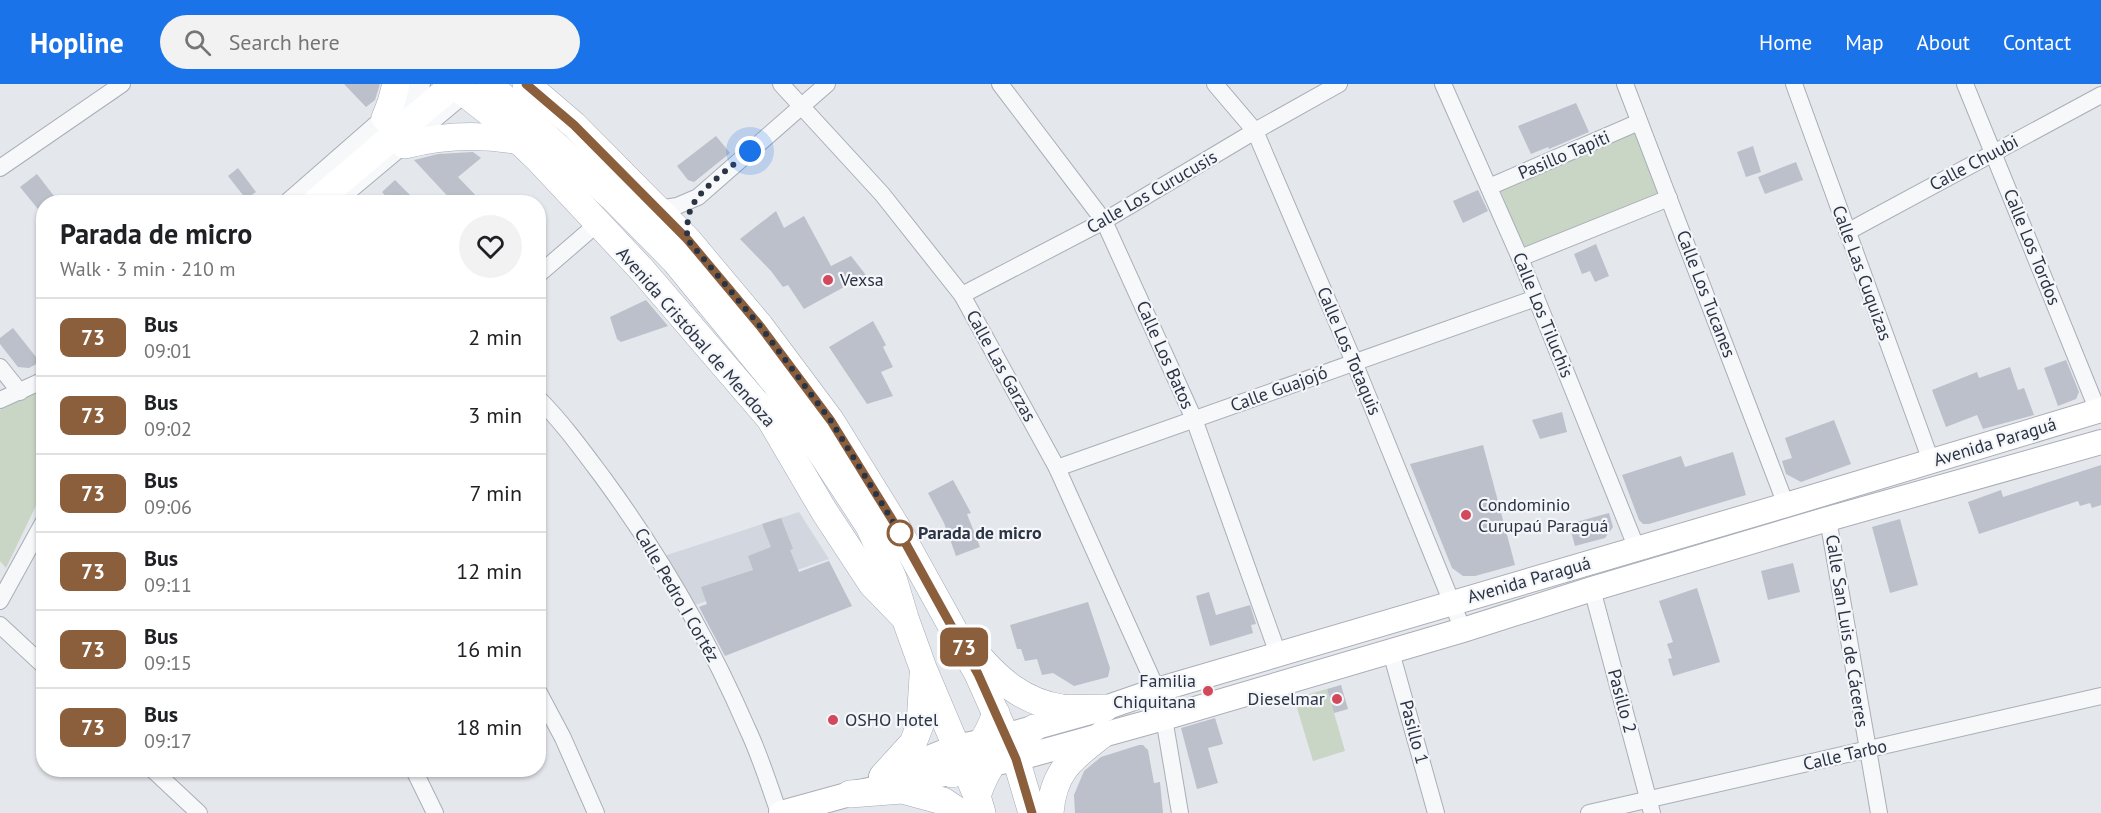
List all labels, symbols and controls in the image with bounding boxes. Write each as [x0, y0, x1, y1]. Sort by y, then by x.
search box [160, 15, 580, 69]
text: Hopline [30, 24, 124, 61]
icon: search [181, 26, 214, 59]
text: Search here [229, 28, 340, 56]
text: Home [1759, 29, 1812, 56]
text: Map [1845, 29, 1884, 56]
text: About [1917, 29, 1970, 56]
text: Contact [2003, 29, 2071, 56]
street label: Pasillo Tapiti [1514, 125, 1613, 184]
street label: Calle Chuubi [1925, 130, 2022, 196]
your location [735, 136, 765, 166]
street label: Calle Los Curucusis [1082, 145, 1221, 238]
street label: Calle Los Tordos [1999, 185, 2066, 308]
street label: Calle Las Cuquizas [1827, 202, 1898, 344]
text: Parada de micro [60, 215, 252, 252]
button: heart [459, 215, 522, 278]
street label: Calle Los Tucanes [1672, 227, 1741, 361]
street label: Avenida Cristóbal de Mendoza [612, 242, 781, 431]
street label: Calle Los Tiluchis [1508, 249, 1579, 381]
text: Walk · 3 min · 210 m [60, 256, 236, 282]
place label: Vexsa [839, 268, 884, 291]
marker: Vexsa [821, 273, 835, 287]
street label: Calle Los Totaquis [1312, 283, 1387, 418]
street label: Calle Los Batos [1131, 297, 1200, 413]
street label: Calle Las Garzas [961, 306, 1042, 426]
text: Bus [144, 310, 178, 338]
text: 2 min [468, 323, 522, 351]
text: 73 [81, 324, 105, 351]
text: 09:01 [144, 338, 192, 364]
street label: Calle Guajojó [1227, 360, 1331, 417]
text: Bus [144, 388, 178, 416]
text: 3 min [468, 401, 522, 429]
text: 73 [81, 402, 105, 429]
street label: Avenida Paraguá [1931, 412, 2059, 471]
text: 09:02 [144, 416, 192, 442]
text: Bus [144, 466, 178, 494]
text: 7 min [470, 479, 522, 507]
text: 73 [81, 480, 105, 507]
place label: Condominio Curupaú Paraguá [1478, 493, 1608, 537]
text: 09:06 [144, 494, 192, 520]
marker: Condominio Curupaú Paraguá [1459, 508, 1473, 522]
marker: Parada de micro [887, 520, 913, 546]
place label: Parada de micro [918, 521, 1042, 544]
street label: Calle Pedro I Cortéz [630, 524, 725, 666]
street label: Calle San Luis de Cáceres [1821, 533, 1874, 729]
text: Bus [144, 544, 178, 572]
street label: Avenida Paraguá [1464, 551, 1593, 608]
text: 12 min [456, 557, 522, 585]
text: 73 [81, 558, 105, 585]
text: 09:11 [144, 572, 192, 598]
text: Bus [144, 622, 178, 650]
line badge: 73 [937, 628, 991, 666]
text: 73 [952, 634, 976, 661]
text: 16 min [456, 635, 522, 663]
text: 73 [81, 636, 105, 663]
text: 09:15 [144, 650, 192, 676]
street label: Pasillo 2 [1603, 666, 1642, 736]
place label: Familia Chiquitana [1113, 669, 1196, 713]
marker: Familia Chiquitana [1201, 684, 1215, 698]
place label: Dieselmar [1248, 687, 1325, 710]
marker: Dieselmar [1330, 692, 1344, 706]
street label: Pasillo 1 [1395, 697, 1434, 767]
text: Bus [144, 700, 178, 728]
place label: OSHO Hotel [845, 708, 939, 731]
text: 18 min [456, 713, 522, 741]
marker: OSHO Hotel [826, 713, 840, 727]
text: 73 [81, 714, 105, 741]
text: 09:17 [144, 728, 192, 754]
street label: Calle Tarbo [1801, 734, 1889, 775]

